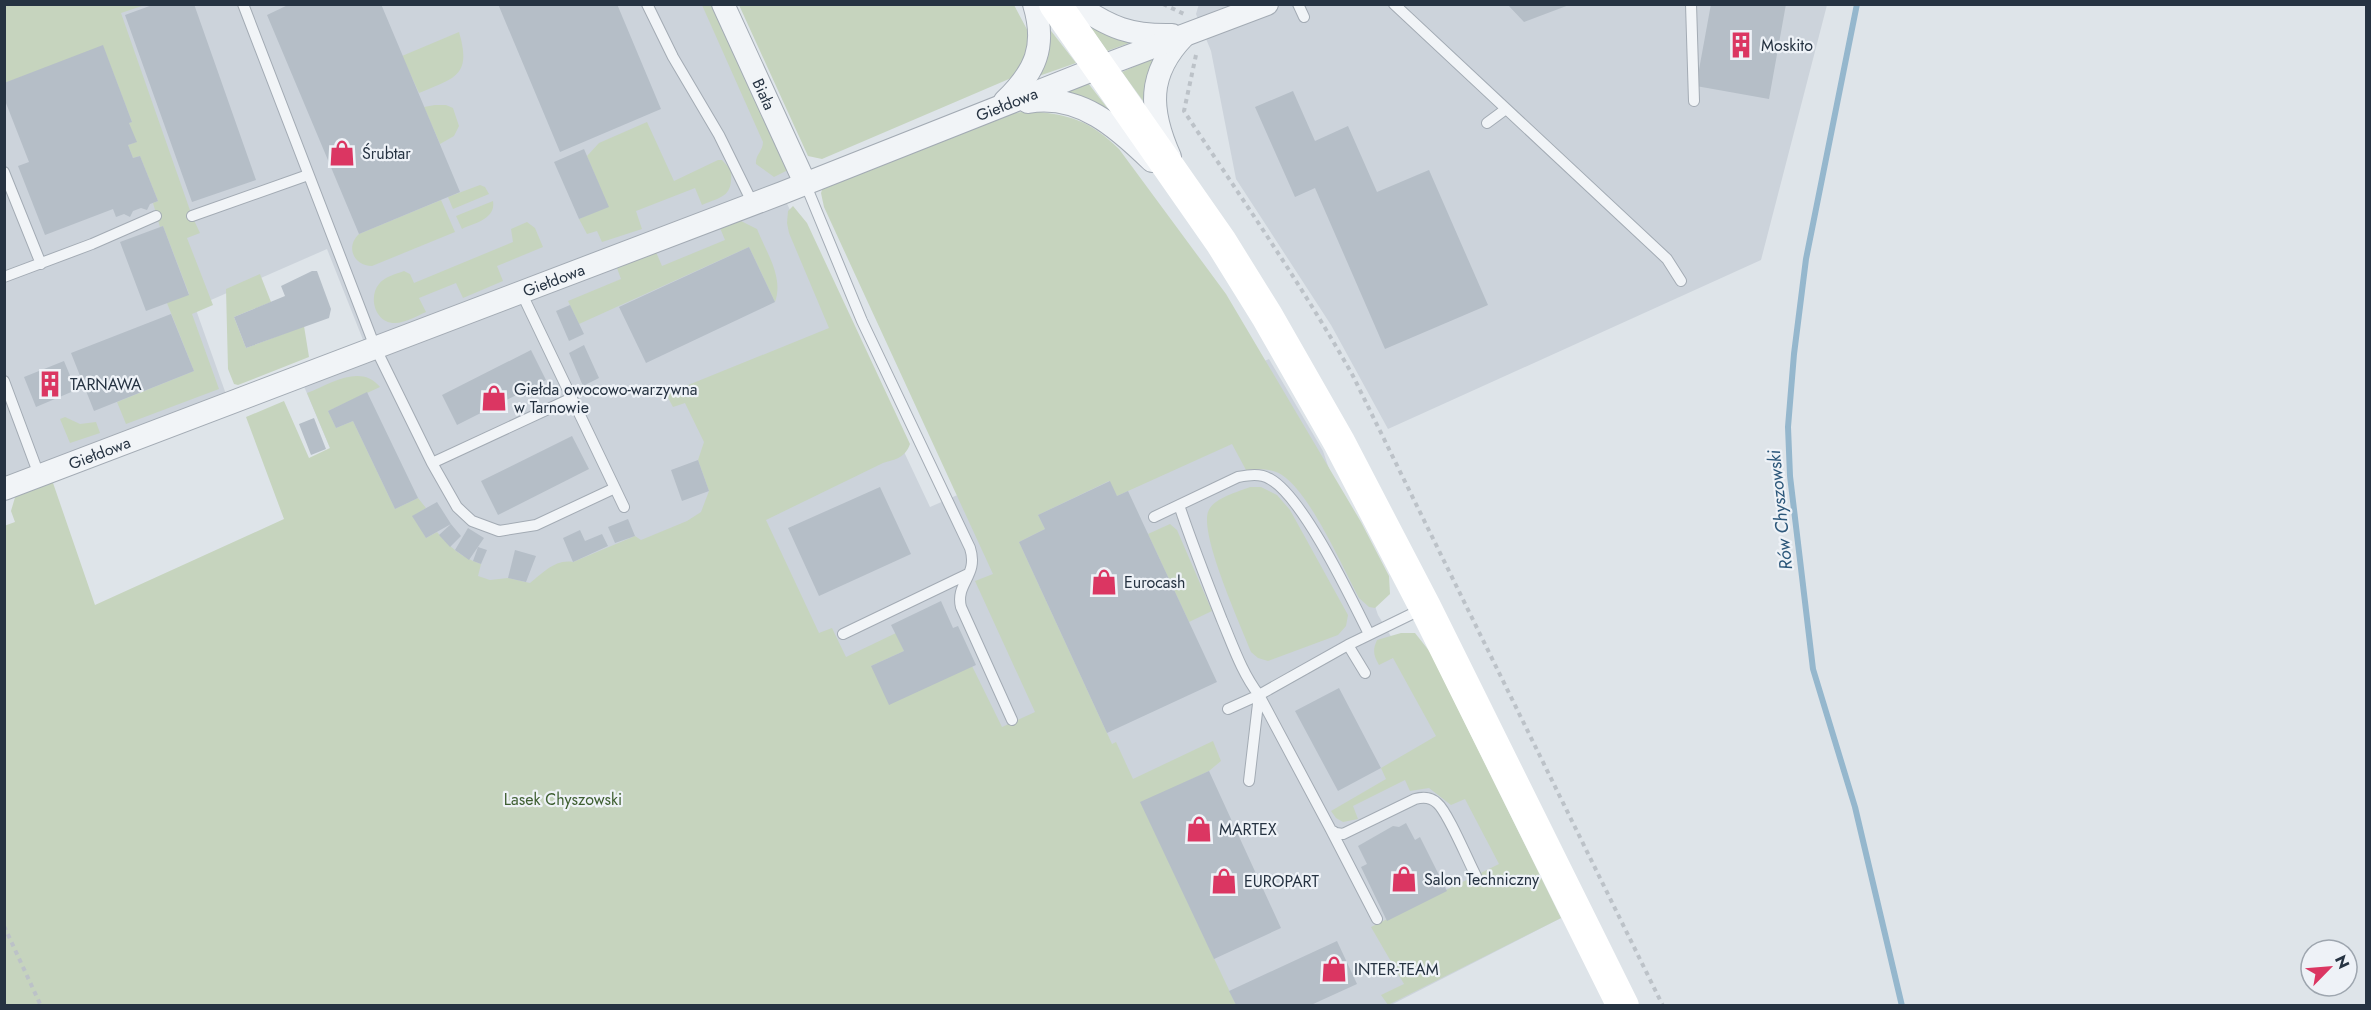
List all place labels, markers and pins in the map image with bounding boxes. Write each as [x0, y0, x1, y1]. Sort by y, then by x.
building icon: Moskito [1726, 30, 1756, 60]
place label: Moskito [1761, 34, 1813, 57]
shop icon: Śrubtar [327, 138, 357, 168]
place label: Śrubtar [362, 142, 411, 165]
building icon: TARNAWA [35, 369, 65, 399]
place label: TARNAWA [70, 373, 142, 396]
place label: Giełda owocowo-warzywna w Tarnowie [514, 378, 698, 419]
shop icon: Giełda owocowo-warzywna w Tarnowie [479, 383, 509, 413]
shop icon: Eurocash [1089, 567, 1119, 597]
place label: Eurocash [1124, 571, 1185, 594]
shop icon: MARTEX [1184, 814, 1214, 844]
place label: MARTEX [1219, 818, 1277, 841]
shop icon: Salon Techniczny [1389, 864, 1419, 894]
shop icon: EUROPART [1209, 866, 1239, 896]
place label: Salon Techniczny [1424, 868, 1540, 891]
place label: EUROPART [1244, 870, 1320, 893]
shop icon: INTER-TEAM [1319, 954, 1349, 984]
place label: INTER-TEAM [1354, 958, 1439, 981]

